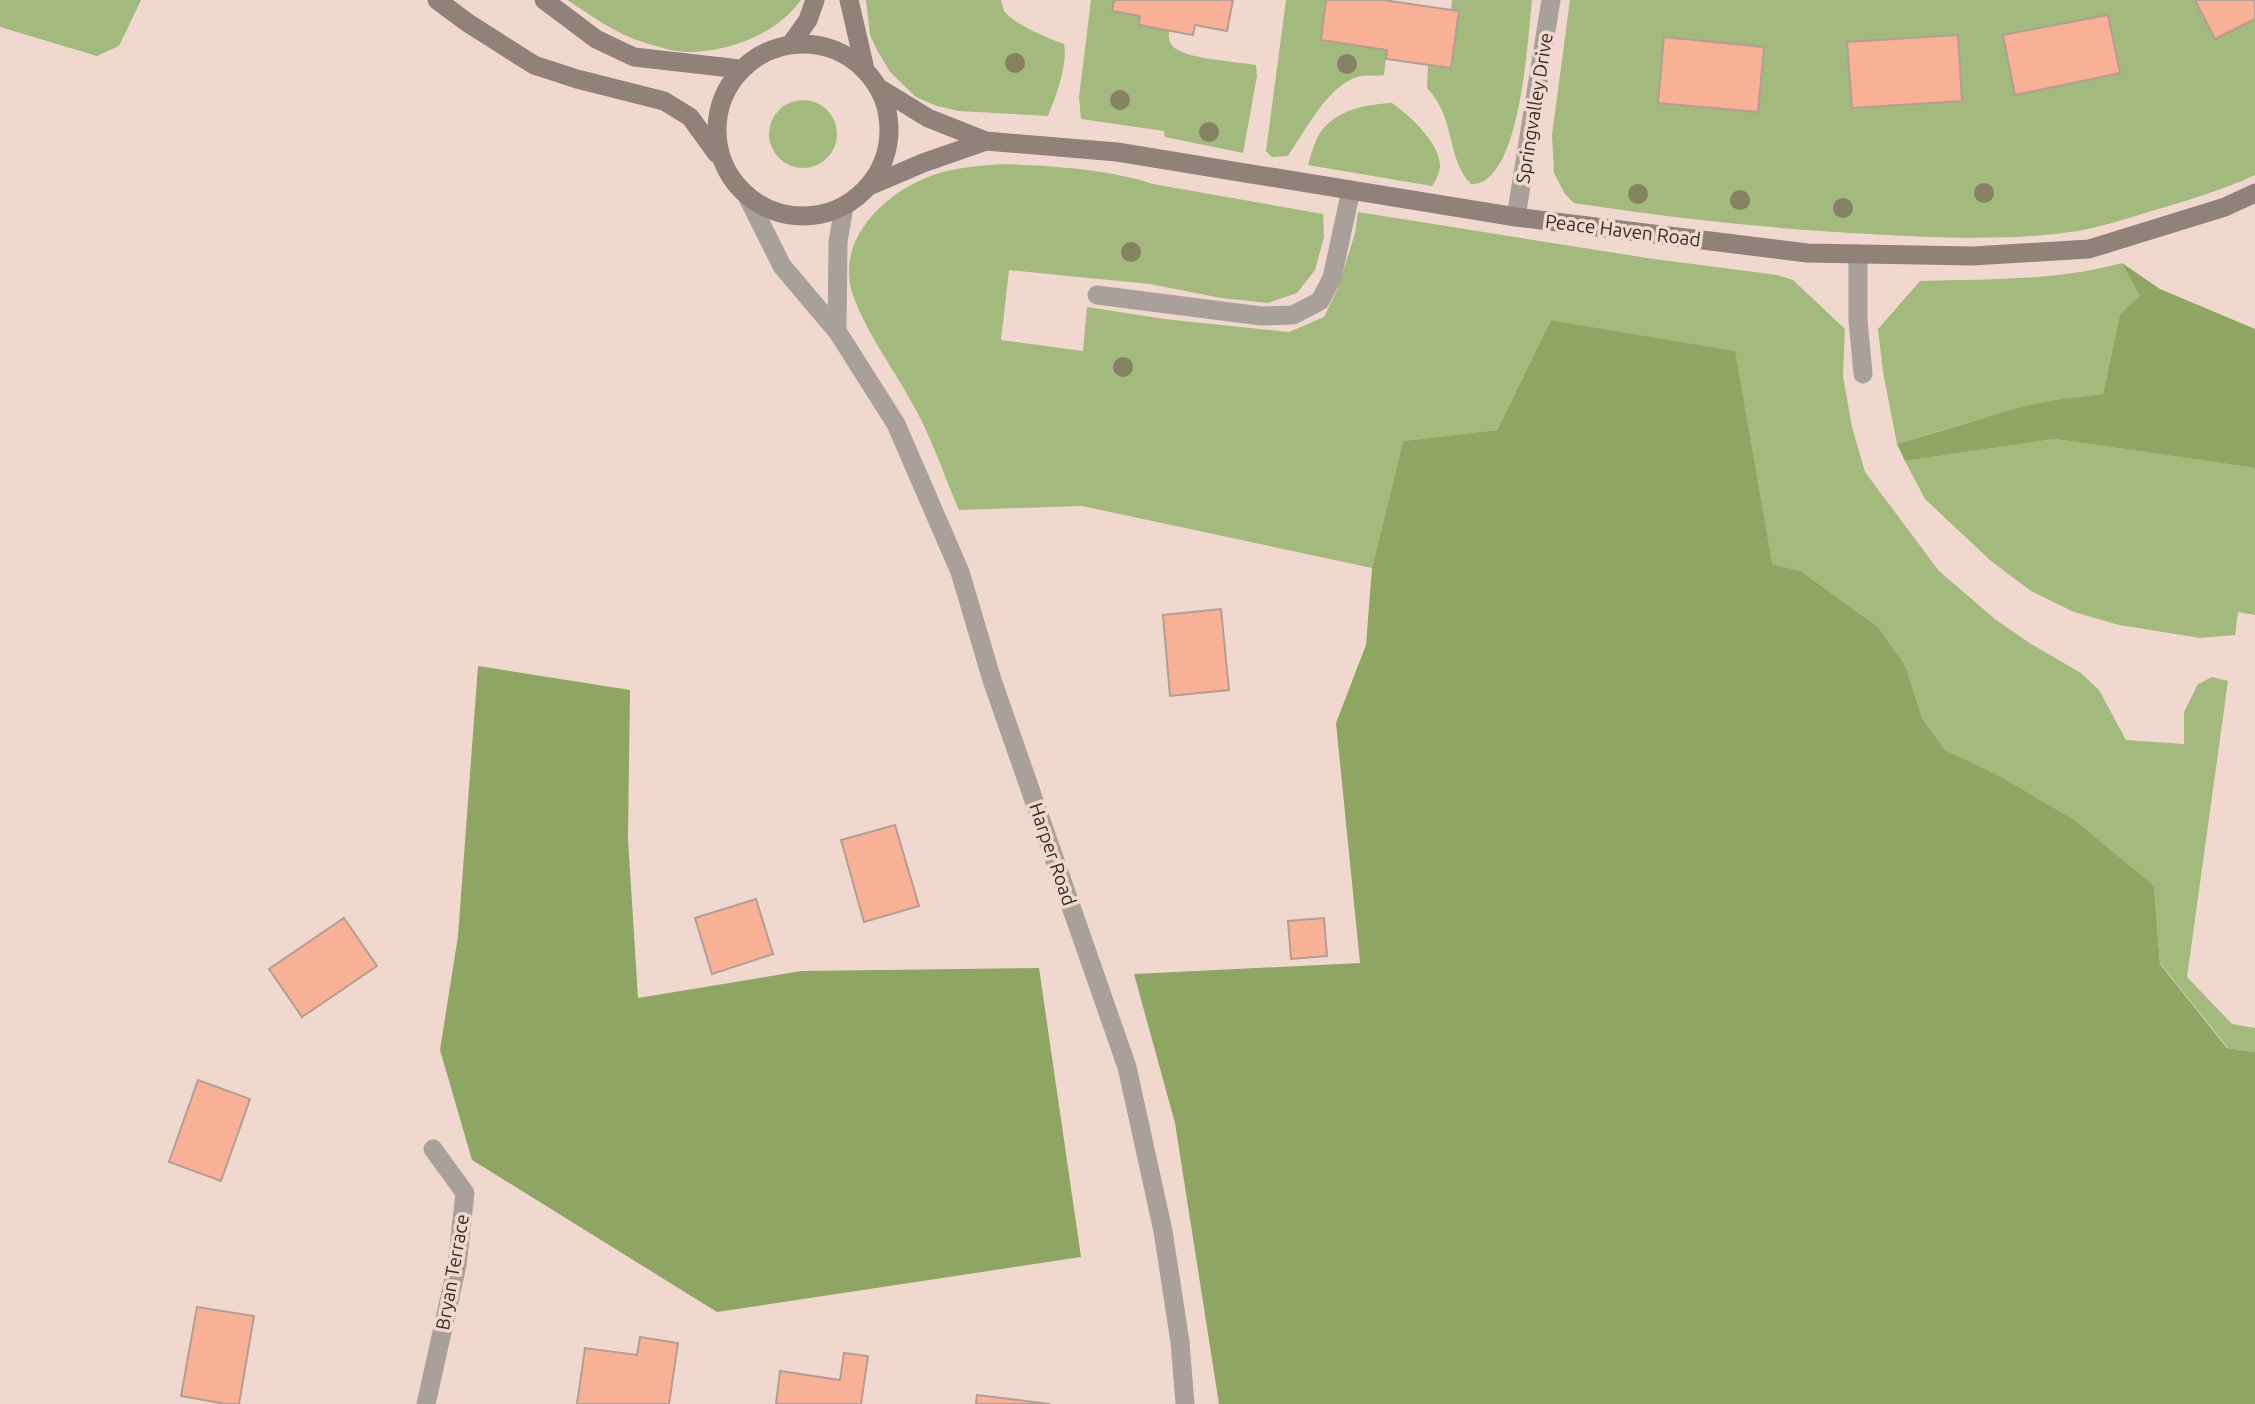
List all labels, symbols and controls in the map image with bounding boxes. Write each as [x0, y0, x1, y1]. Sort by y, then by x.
street label: Springvalley Drive [1511, 31, 1557, 185]
street label: Peace Haven Road [1544, 210, 1702, 250]
street label: Harper Road [1025, 800, 1081, 908]
street label: Bryan Terrace [431, 1212, 473, 1332]

